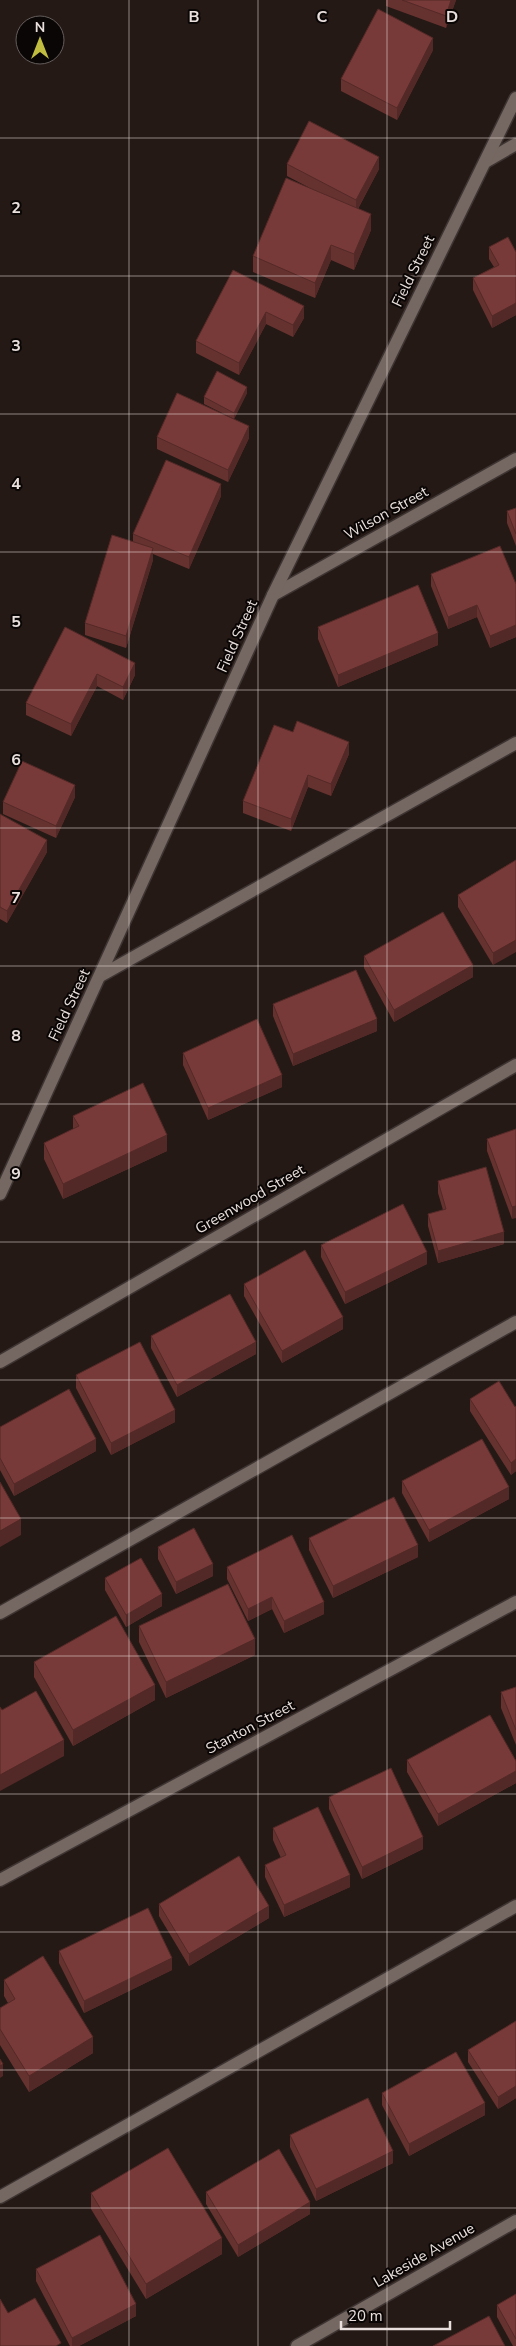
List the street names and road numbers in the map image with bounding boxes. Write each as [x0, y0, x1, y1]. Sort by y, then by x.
street label: Field Street [387, 231, 439, 310]
street label: Wilson Street [340, 481, 432, 544]
street label: Field Street [212, 596, 262, 676]
street label: Field Street [44, 965, 95, 1044]
street label: Greenwood Street [192, 1159, 309, 1238]
street label: Stanton Street [202, 1695, 299, 1759]
street label: Lakeside Avenue [370, 2218, 478, 2292]

